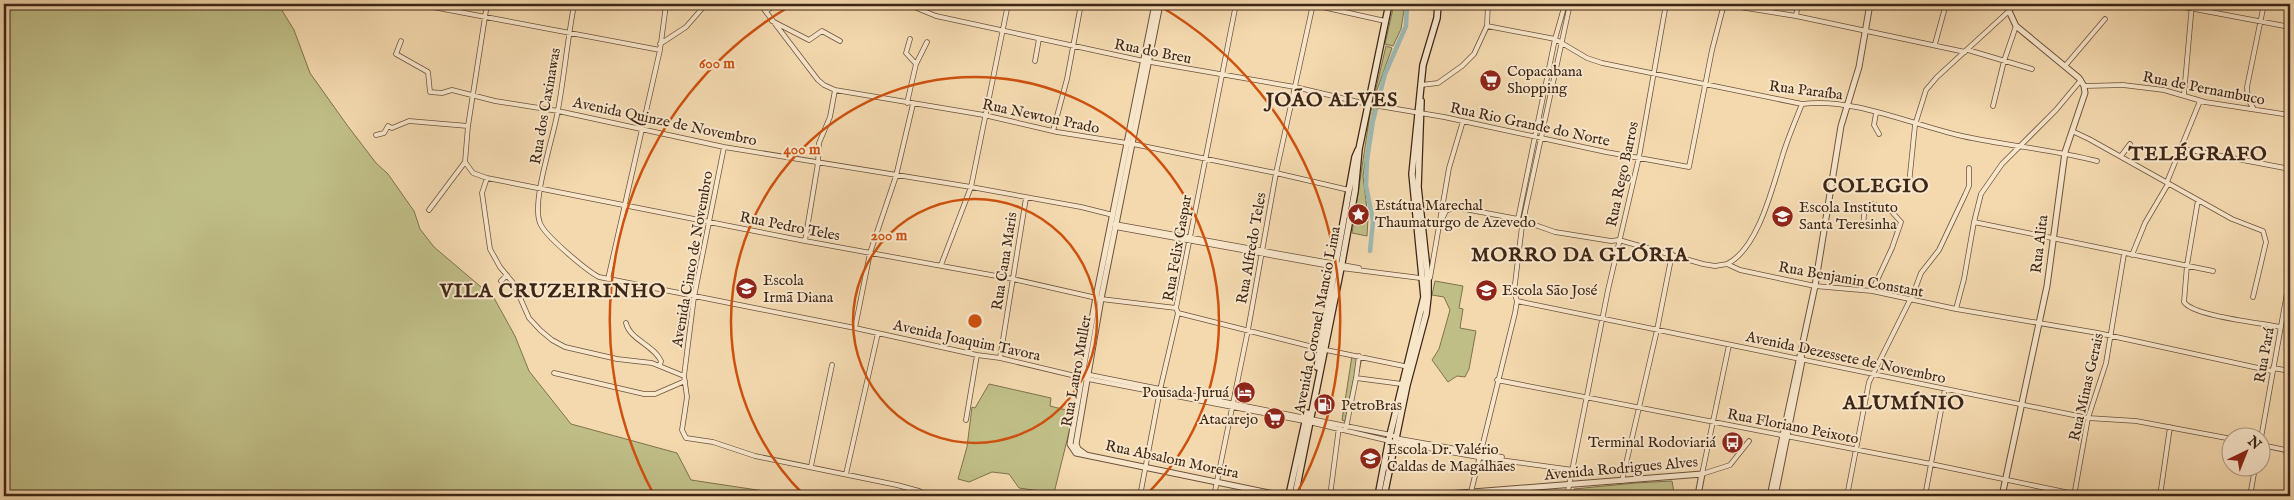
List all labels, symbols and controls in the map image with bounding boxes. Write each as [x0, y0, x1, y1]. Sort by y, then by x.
street label: Rua do Breu [1113, 35, 1193, 68]
street label: Rua dos Caxinawas [526, 46, 565, 166]
text: 600 m [699, 54, 735, 73]
place label: Copacabana Shopping [1507, 62, 1583, 98]
street label: Rua de Pernambuco [2141, 67, 2267, 110]
supermarket icon: Copacabana Shopping [1479, 68, 1503, 92]
street label: Rua Paraíba [1768, 77, 1845, 105]
district label: JOÃO ALVES [1263, 88, 1398, 113]
street label: Avenida Quinze de Novembro [570, 93, 759, 150]
street label: Rua Newton Prado [981, 95, 1101, 138]
street label: Rua Rio Grande do Norte [1448, 98, 1612, 151]
street label: Rua Rego Barros [1602, 120, 1643, 229]
text: 400 m [784, 140, 821, 159]
district label: TELÉGRAFO [2127, 142, 2268, 167]
street label: Avenida Cinco de Novembro [667, 169, 717, 350]
district label: COLEGIO [1823, 174, 1929, 199]
street label: Rua Alfredo Teles [1232, 191, 1271, 305]
street label: Rua Felix Gaspar [1159, 193, 1196, 303]
place label: Estátua Marechal Thaumaturgo de Azevedo [1375, 196, 1536, 232]
place label: Escola Instituto Santa Teresinha [1799, 198, 1898, 234]
place icon: Estátua Marechal Thaumaturgo de Azevedo [1347, 202, 1371, 226]
school or university icon: Escola Instituto Santa Teresinha [1771, 204, 1795, 228]
street label: Rua Pedro Teles [738, 207, 842, 246]
street label: Rua Cana Maris [987, 211, 1022, 312]
street label: Rua Alita [2026, 213, 2053, 274]
street label: Avenida Coronel Mancio Lima [1290, 224, 1345, 416]
text: 200 m [871, 226, 908, 245]
district label: MORRO DA GLÓRIA [1471, 243, 1689, 268]
street label: Rua Benjamin Constant [1777, 257, 1925, 302]
place label: Escola Irmã Diana [763, 271, 834, 307]
school or university icon: Escola Irmã Diana [735, 277, 759, 301]
school or university icon: Escola São José [1474, 278, 1498, 302]
district label: VILA CRUZEIRINHO [439, 279, 666, 304]
place label: Escola São José [1502, 281, 1598, 300]
centre of rings [966, 312, 984, 330]
street label: Rua Lauro Muller [1057, 313, 1096, 428]
street label: Avenida Joaquim Tavora [891, 315, 1043, 365]
street label: Rua Pará [2250, 325, 2279, 384]
street label: Avenida Dezessete de Novembro [1743, 327, 1947, 388]
street label: Rua Minas Gerais [2065, 331, 2108, 443]
hotel icon: Pousada Juruá [1233, 380, 1257, 404]
place label: Pousada Juruá [1142, 383, 1230, 402]
district label: ALUMÍNIO [1842, 391, 1965, 416]
fuel station icon: PetroBras [1313, 393, 1337, 417]
place label: PetroBras [1341, 396, 1402, 415]
street label: Rua Floriano Peixoto [1726, 404, 1860, 449]
supermarket icon: Atacarejo [1262, 407, 1286, 431]
place label: Atacarejo [1198, 410, 1258, 429]
north arrow [2222, 428, 2272, 478]
bus stop icon: Terminal Rodoviariá [1720, 430, 1744, 454]
text: N [2243, 432, 2265, 454]
place label: Terminal Rodoviariá [1588, 433, 1717, 452]
street label: Rua Absalom Moreira [1103, 436, 1241, 483]
place label: Escola Dr. Valério Caldas de Magalhães [1387, 440, 1515, 476]
school or university icon: Escola Dr. Valério Caldas de Magalhães [1359, 446, 1383, 470]
street label: Avenida Rodrigues Alves [1542, 452, 1699, 485]

